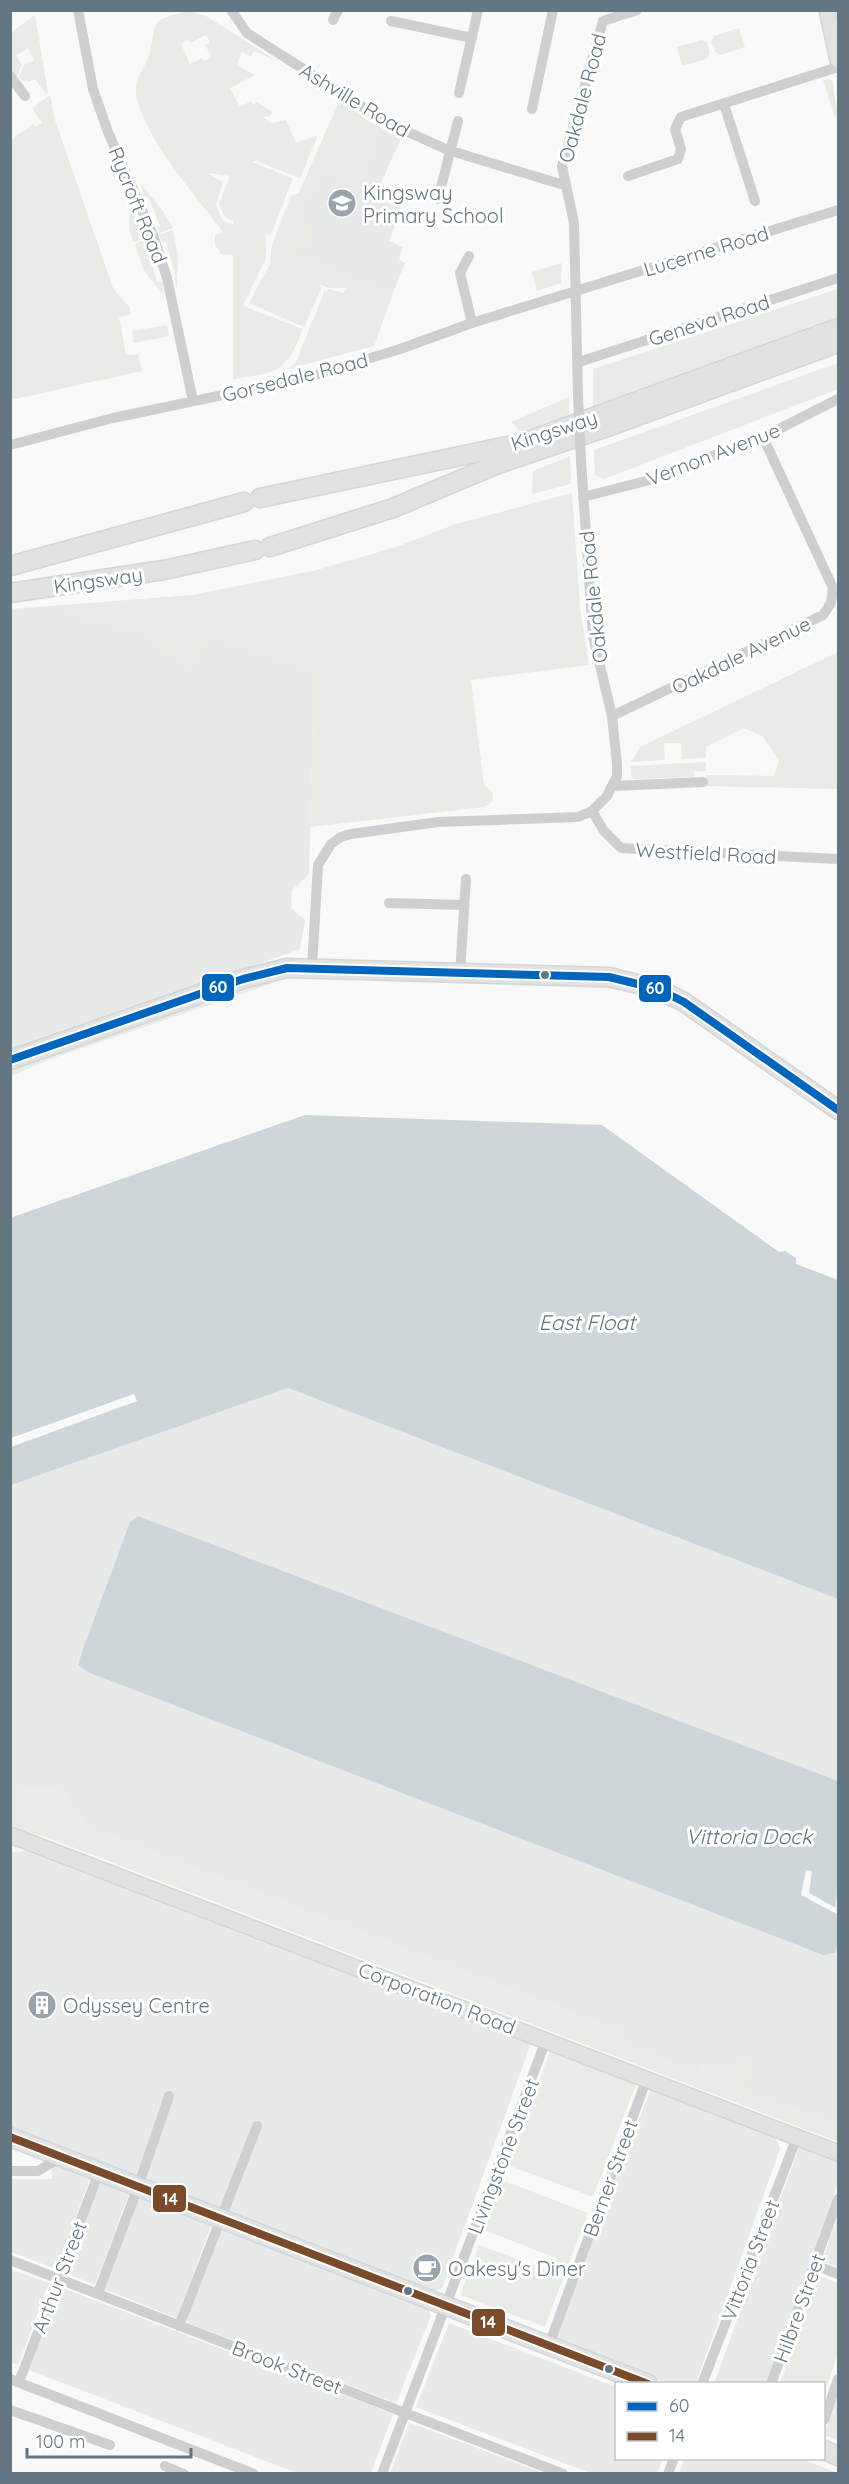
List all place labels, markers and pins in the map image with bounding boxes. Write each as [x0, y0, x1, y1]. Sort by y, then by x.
place label: Kingsway Primary School [363, 180, 504, 228]
school or university icon: Kingsway Primary School [326, 187, 358, 219]
unlabelled marker [539, 969, 551, 981]
building icon: Odyssey Centre [26, 1989, 58, 2021]
place label: Odyssey Centre [63, 1993, 210, 2018]
cafe icon: Oakesy's Diner [411, 2252, 443, 2284]
place label: Oakesy's Diner [448, 2256, 586, 2281]
unlabelled marker [402, 2285, 414, 2297]
unlabelled marker [603, 2363, 615, 2375]

